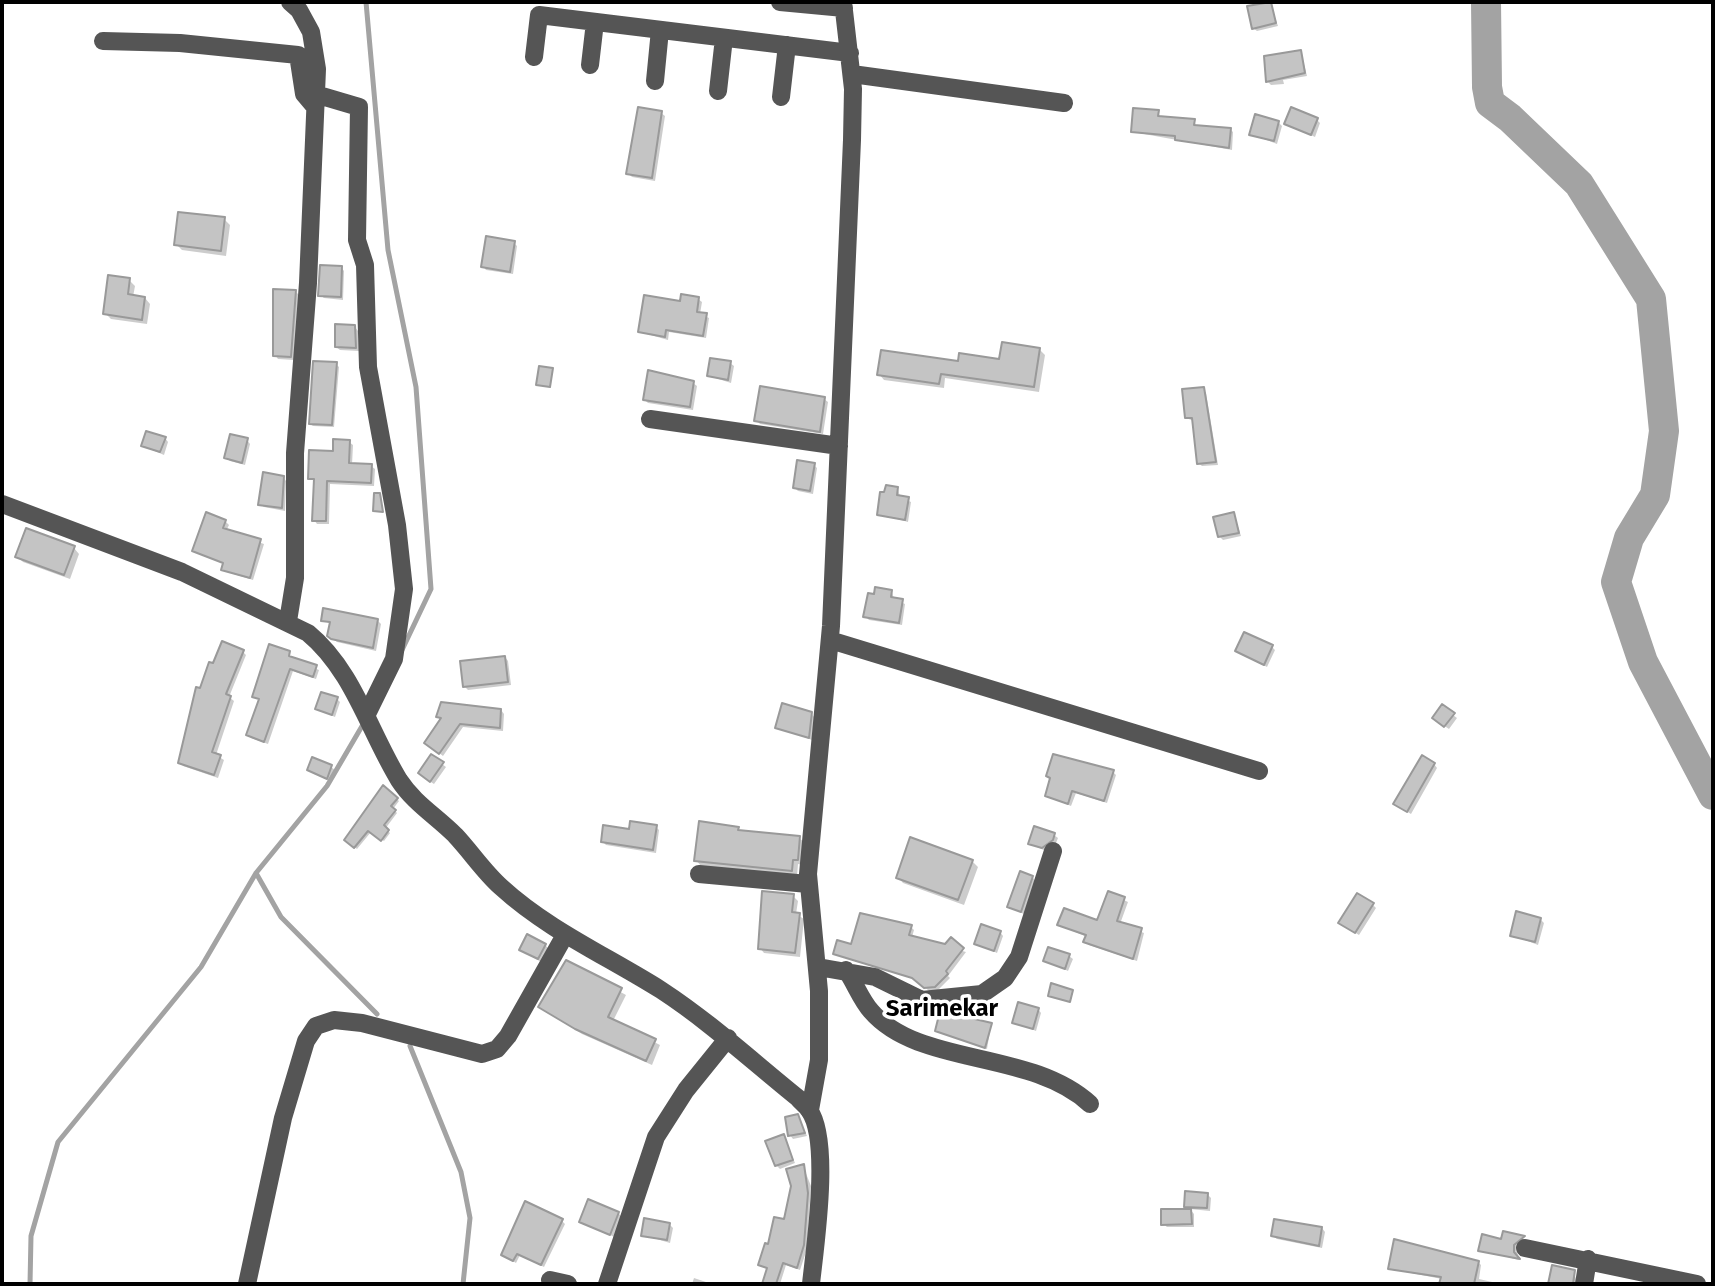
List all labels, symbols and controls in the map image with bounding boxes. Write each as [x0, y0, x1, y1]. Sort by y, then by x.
district label: Sarimekar [886, 995, 998, 1023]

